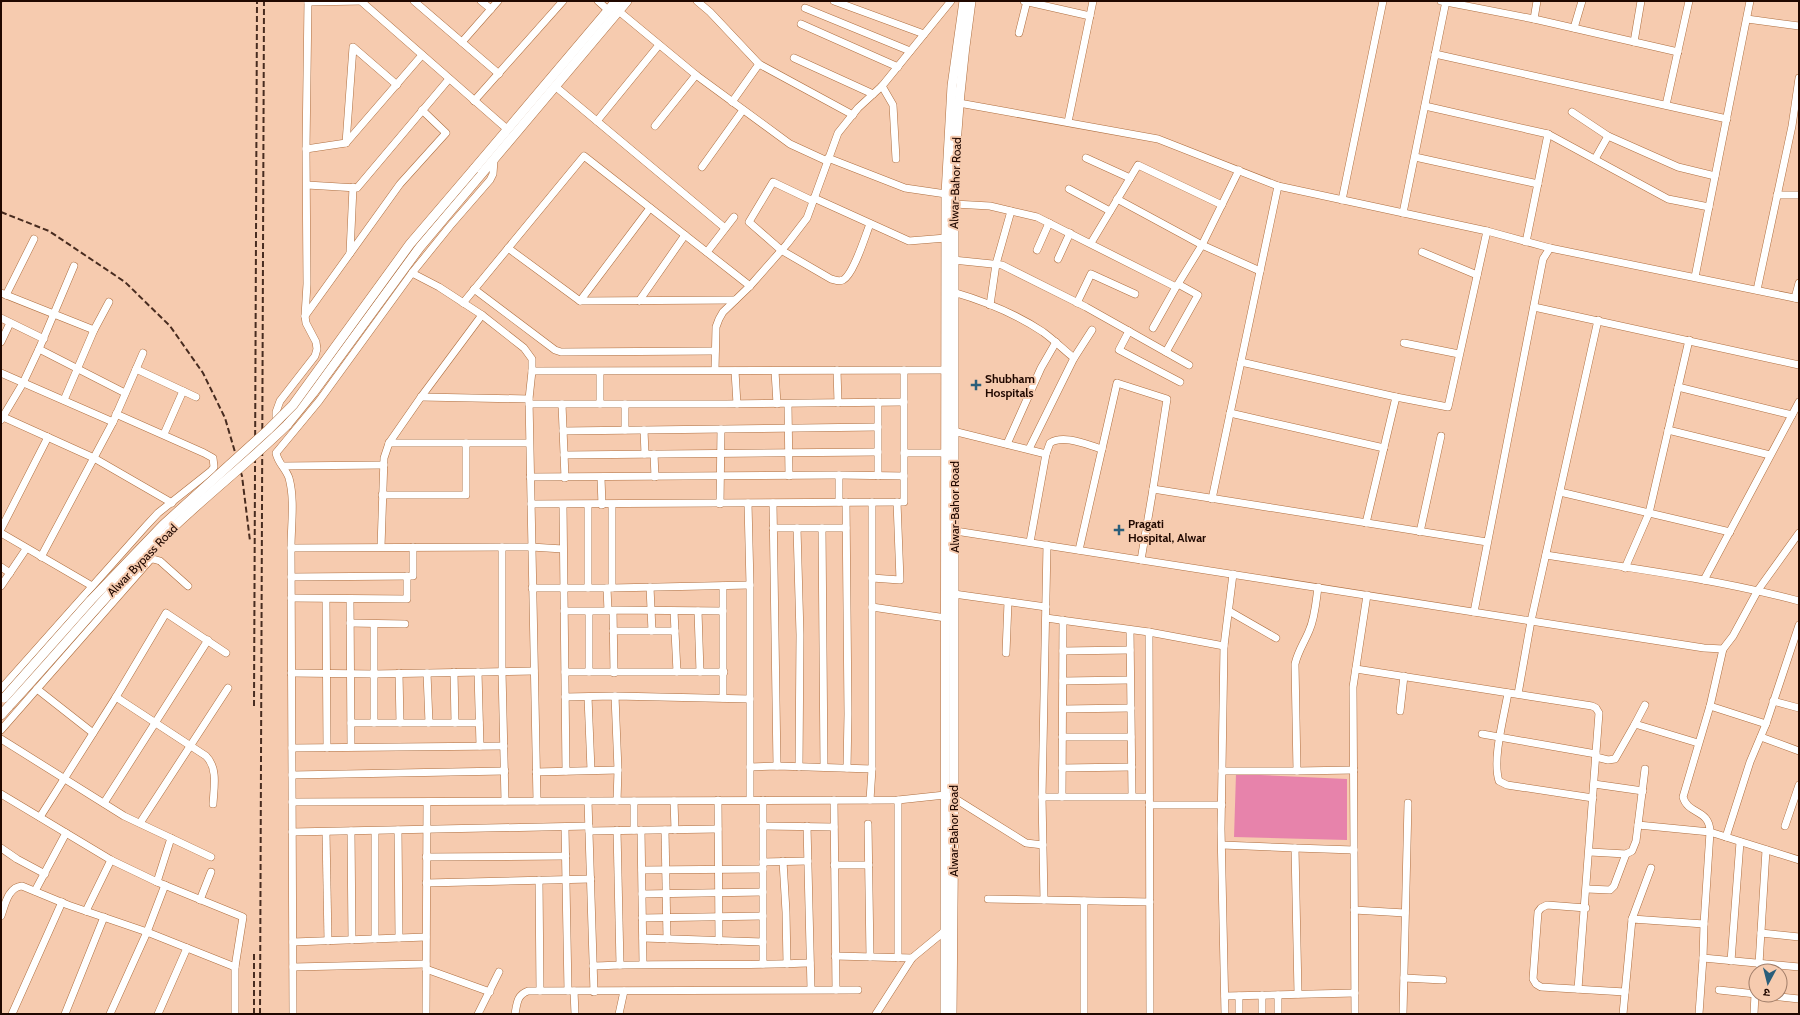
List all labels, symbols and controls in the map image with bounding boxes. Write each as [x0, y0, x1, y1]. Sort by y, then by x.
street label: Alwar-Bahor Road [946, 137, 964, 229]
place label: Shubham Hospitals [985, 371, 1035, 400]
marker: Shubham Hospitals [970, 379, 982, 391]
street label: Alwar-Bahor Road [947, 461, 962, 553]
place label: Pragati Hospital, Alwar [1128, 516, 1206, 545]
street label: Alwar Bypass Road [104, 521, 180, 599]
marker: Pragati Hospital, Alwar [1113, 524, 1125, 536]
street label: Alwar-Bahor Road [946, 785, 961, 877]
north arrow [1748, 963, 1788, 1003]
text: उ [1762, 986, 1771, 1000]

